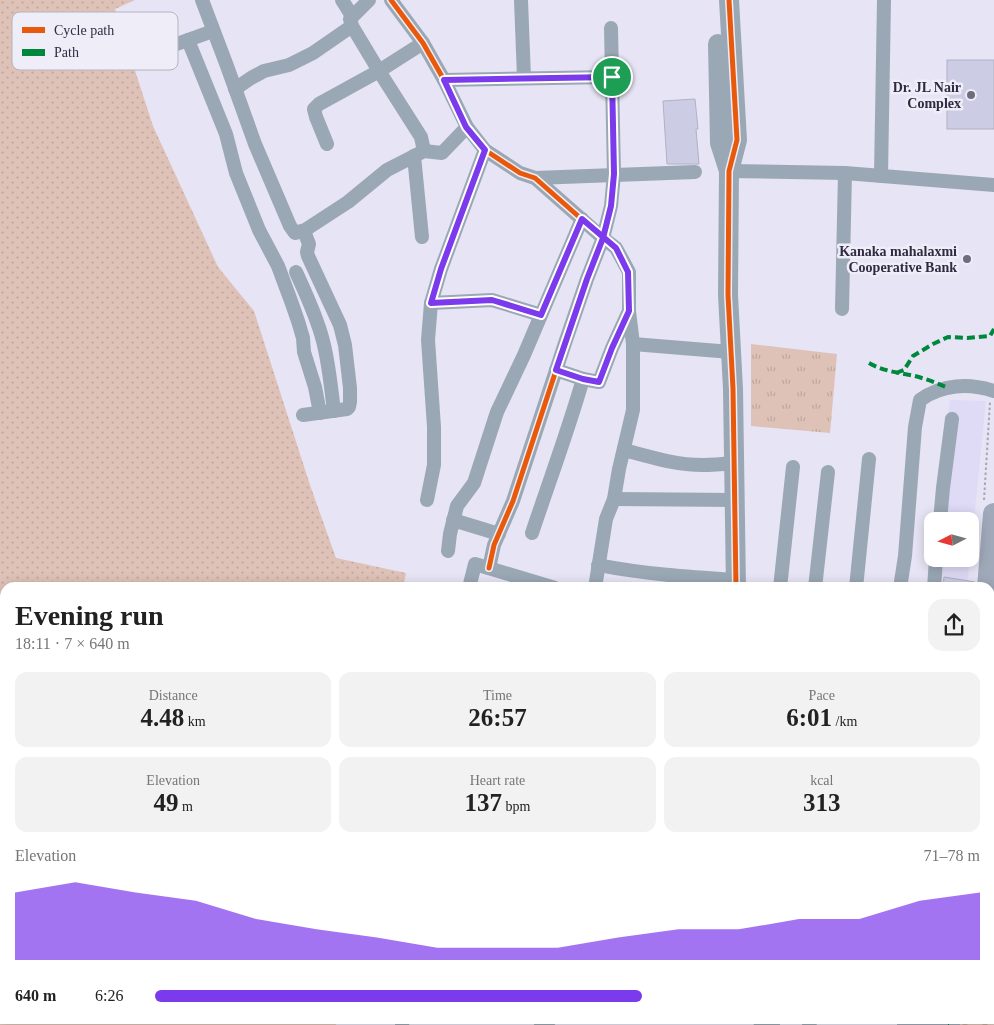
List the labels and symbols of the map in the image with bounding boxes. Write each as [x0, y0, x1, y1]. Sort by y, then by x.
legend [12, 12, 178, 70]
text: Cycle path [54, 23, 114, 38]
text: Path [54, 45, 79, 60]
pin [591, 56, 633, 98]
place label: Dr. JL Nair Complex [893, 80, 961, 111]
marker: Dr. JL Nair Complex [965, 89, 977, 101]
place label: Kanaka mahalaxmi Cooperative Bank [839, 244, 957, 275]
marker: Kanaka mahalaxmi Cooperative Bank [961, 253, 973, 265]
north arrow [924, 512, 979, 568]

